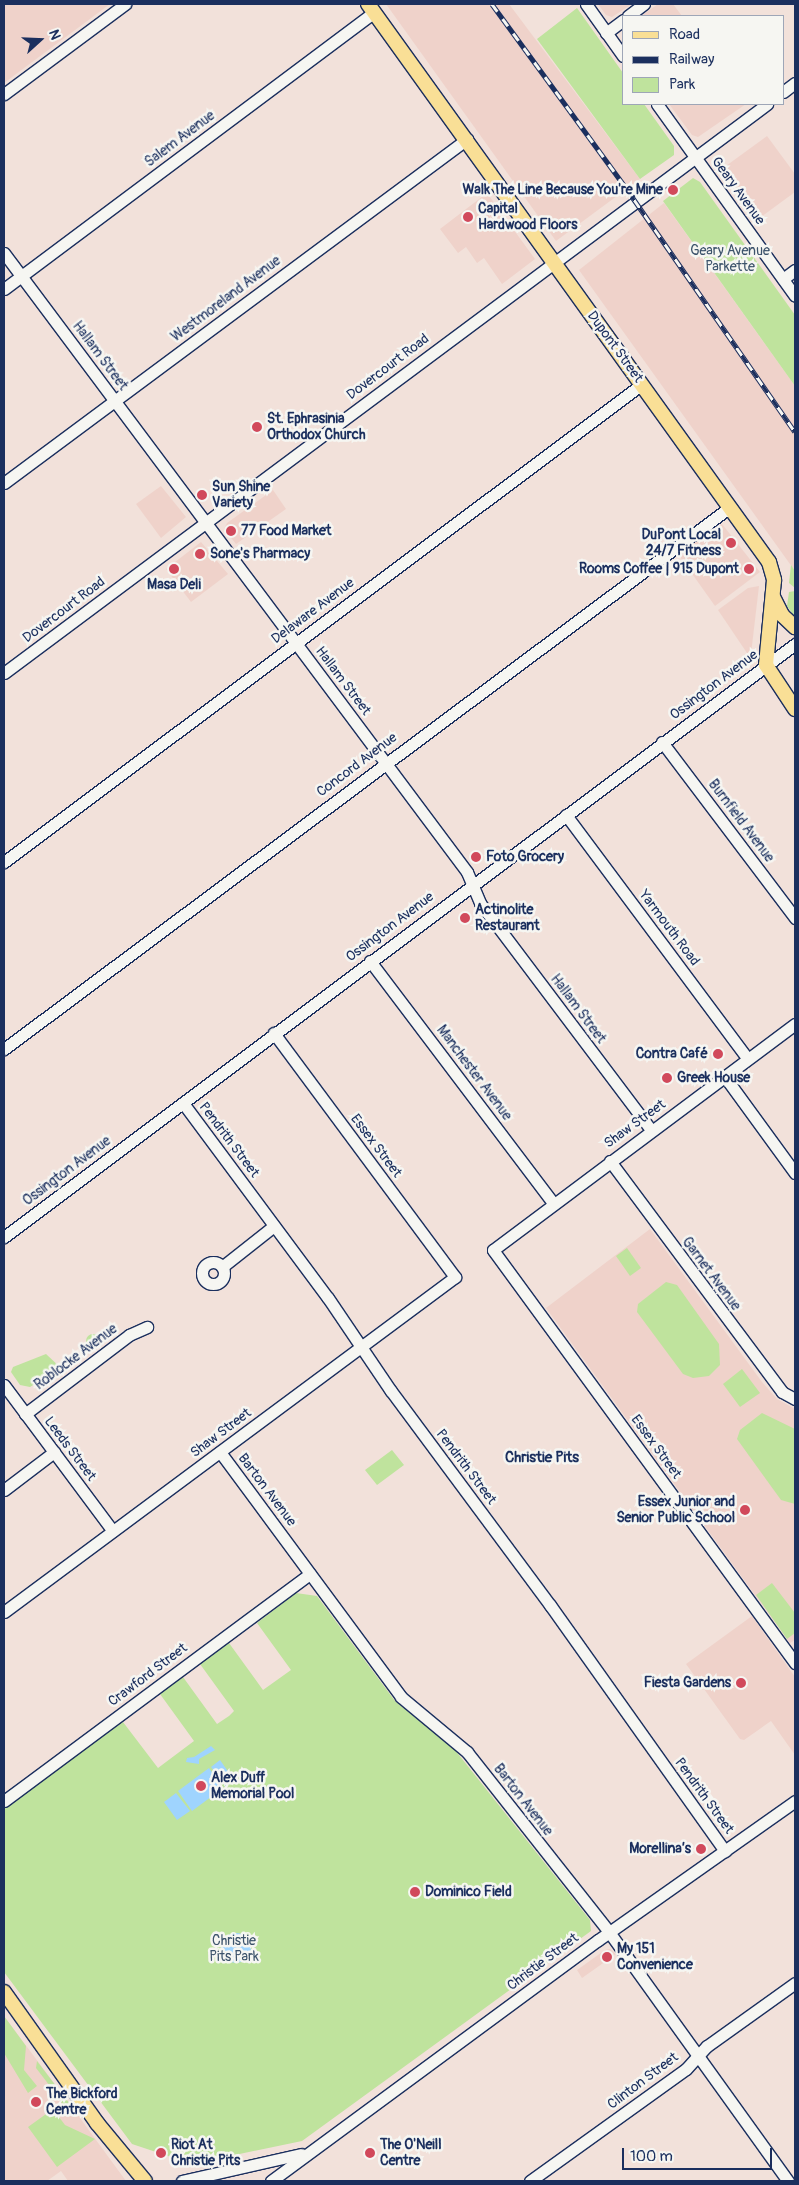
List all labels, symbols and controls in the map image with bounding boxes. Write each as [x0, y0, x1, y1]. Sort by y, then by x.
north arrow [15, 15, 65, 65]
legend [622, 15, 784, 105]
text: Road [669, 25, 700, 44]
text: N [45, 27, 64, 42]
text: Railway [669, 50, 714, 69]
text: Park [669, 75, 695, 94]
street label: Salem Avenue [142, 107, 218, 171]
street label: Geary Avenue [708, 154, 768, 228]
place label: Walk The Line Because You're Mine [462, 182, 663, 198]
marker: Walk The Line Because You're Mine [667, 184, 679, 196]
place label: Capital Hardwood Floors [478, 201, 577, 233]
marker: Capital Hardwood Floors [462, 211, 474, 223]
park label: Geary Avenue Parkette [690, 243, 770, 276]
street label: Westmoreland Avenue [168, 252, 284, 346]
street label: Dupont Street [584, 308, 646, 386]
street label: Hallam Street [69, 318, 131, 394]
street label: Dovercourt Road [343, 331, 433, 403]
place label: St. Ephrasinia Orthodox Church [267, 411, 366, 444]
marker: St. Ephrasinia Orthodox Church [251, 421, 263, 433]
place label: Sun Shine Variety [212, 479, 270, 512]
marker: Sun Shine Variety [196, 489, 208, 501]
place label: 77 Food Market [241, 523, 331, 539]
marker: 77 Food Market [225, 525, 237, 537]
place label: DuPont Local 24/7 Fitness [642, 527, 721, 560]
marker: DuPont Local 24/7 Fitness [725, 537, 737, 549]
place label: Sone's Pharmacy [210, 546, 310, 562]
marker: Sone's Pharmacy [194, 548, 206, 560]
place label: Rooms Coffee | 915 Dupont [579, 561, 739, 577]
marker: Masa Deli [168, 563, 180, 575]
marker: Rooms Coffee | 915 Dupont [743, 563, 755, 575]
street label: Dovercourt Road [19, 574, 109, 646]
street label: Delaware Avenue [268, 574, 358, 648]
place label: Masa Deli [147, 577, 201, 593]
street label: Hallam Street [312, 643, 374, 719]
street label: Ossington Avenue [667, 646, 761, 724]
street label: Concord Avenue [314, 729, 400, 801]
street label: Burnfield Avenue [704, 776, 778, 866]
place label: Foto Grocery [486, 849, 564, 865]
marker: Foto Grocery [470, 851, 482, 863]
street label: Yarmouth Road [635, 887, 703, 969]
street label: Ossington Avenue [343, 888, 437, 966]
place label: Actinolite Restaurant [475, 902, 540, 934]
marker: Actinolite Restaurant [459, 912, 471, 924]
street label: Hallam Street [547, 971, 609, 1047]
street label: Manchester Avenue [433, 1022, 515, 1124]
place label: Contra Café [636, 1046, 708, 1062]
marker: Contra Café [712, 1048, 724, 1060]
place label: Greek House [677, 1070, 750, 1086]
marker: Greek House [661, 1072, 673, 1084]
street label: Shaw Street [601, 1096, 669, 1152]
street label: Pendrith Street [195, 1099, 263, 1181]
street label: Essex Street [347, 1111, 405, 1181]
street label: Ossington Avenue [20, 1132, 114, 1210]
street label: Garnet Avenue [678, 1234, 744, 1314]
street label: Roblocke Avenue [31, 1320, 121, 1394]
street label: Shaw Street [187, 1405, 255, 1461]
street label: Essex Street [627, 1412, 685, 1482]
street label: Leeds Street [40, 1414, 100, 1484]
street label: Pendrith Street [432, 1426, 500, 1508]
district label: Christie Pits [505, 1449, 579, 1467]
street label: Barton Avenue [234, 1450, 300, 1530]
place label: Essex Junior and Senior Public School [616, 1494, 735, 1526]
marker: Essex Junior and Senior Public School [739, 1504, 751, 1516]
street label: Crawford Street [105, 1640, 191, 1710]
place label: Fiesta Gardens [644, 1675, 731, 1691]
marker: Fiesta Gardens [735, 1677, 747, 1689]
street label: Pendrith Street [671, 1755, 737, 1837]
street label: Barton Avenue [490, 1761, 556, 1839]
place label: Alex Duff Memorial Pool [211, 1770, 294, 1802]
marker: Alex Duff Memorial Pool [195, 1780, 207, 1792]
place label: Morellina’s [629, 1841, 691, 1857]
marker: Morellina’s [695, 1843, 707, 1855]
place label: Dominico Field [425, 1884, 512, 1900]
marker: Dominico Field [409, 1886, 421, 1898]
street label: Christie Street [504, 1930, 582, 1994]
park label: Christie Pits Park [209, 1933, 259, 1965]
place label: My 151 Convenience [617, 1941, 693, 1974]
marker: My 151 Convenience [601, 1951, 613, 1963]
street label: Clinton Street [604, 2049, 682, 2113]
place label: The Bickford Centre [46, 2086, 118, 2118]
marker: The Bickford Centre [30, 2096, 42, 2108]
place label: Riot At Christie Pits [171, 2137, 240, 2170]
place label: The O'Neill Centre [380, 2137, 441, 2170]
scale bar [624, 2138, 774, 2170]
marker: Riot At Christie Pits [155, 2147, 167, 2159]
marker: The O'Neill Centre [364, 2147, 376, 2159]
text: 100 m [630, 2147, 673, 2166]

